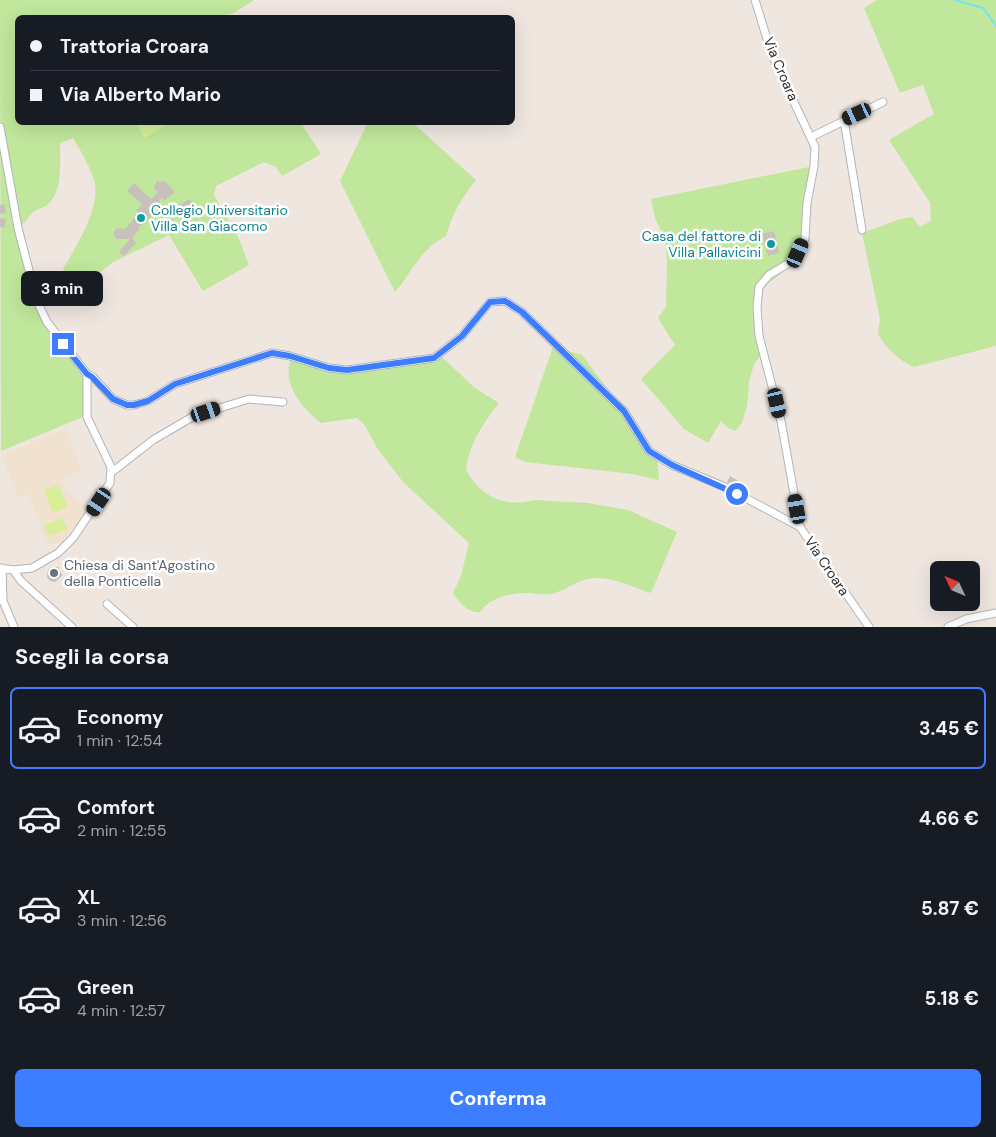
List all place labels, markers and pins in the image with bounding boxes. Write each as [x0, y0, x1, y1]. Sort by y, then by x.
place label: Collegio Universitario Villa San Giacomo [151, 201, 288, 235]
marker: Collegio Universitario Villa San Giacomo [135, 212, 147, 224]
place label: Casa del fattore di Villa Pallavicini [642, 227, 761, 261]
marker: Casa del fattore di Villa Pallavicini [765, 238, 777, 250]
place label: Chiesa di Sant'Agostino della Ponticella [64, 556, 215, 590]
marker: Chiesa di Sant'Agostino della Ponticella [48, 567, 60, 579]

